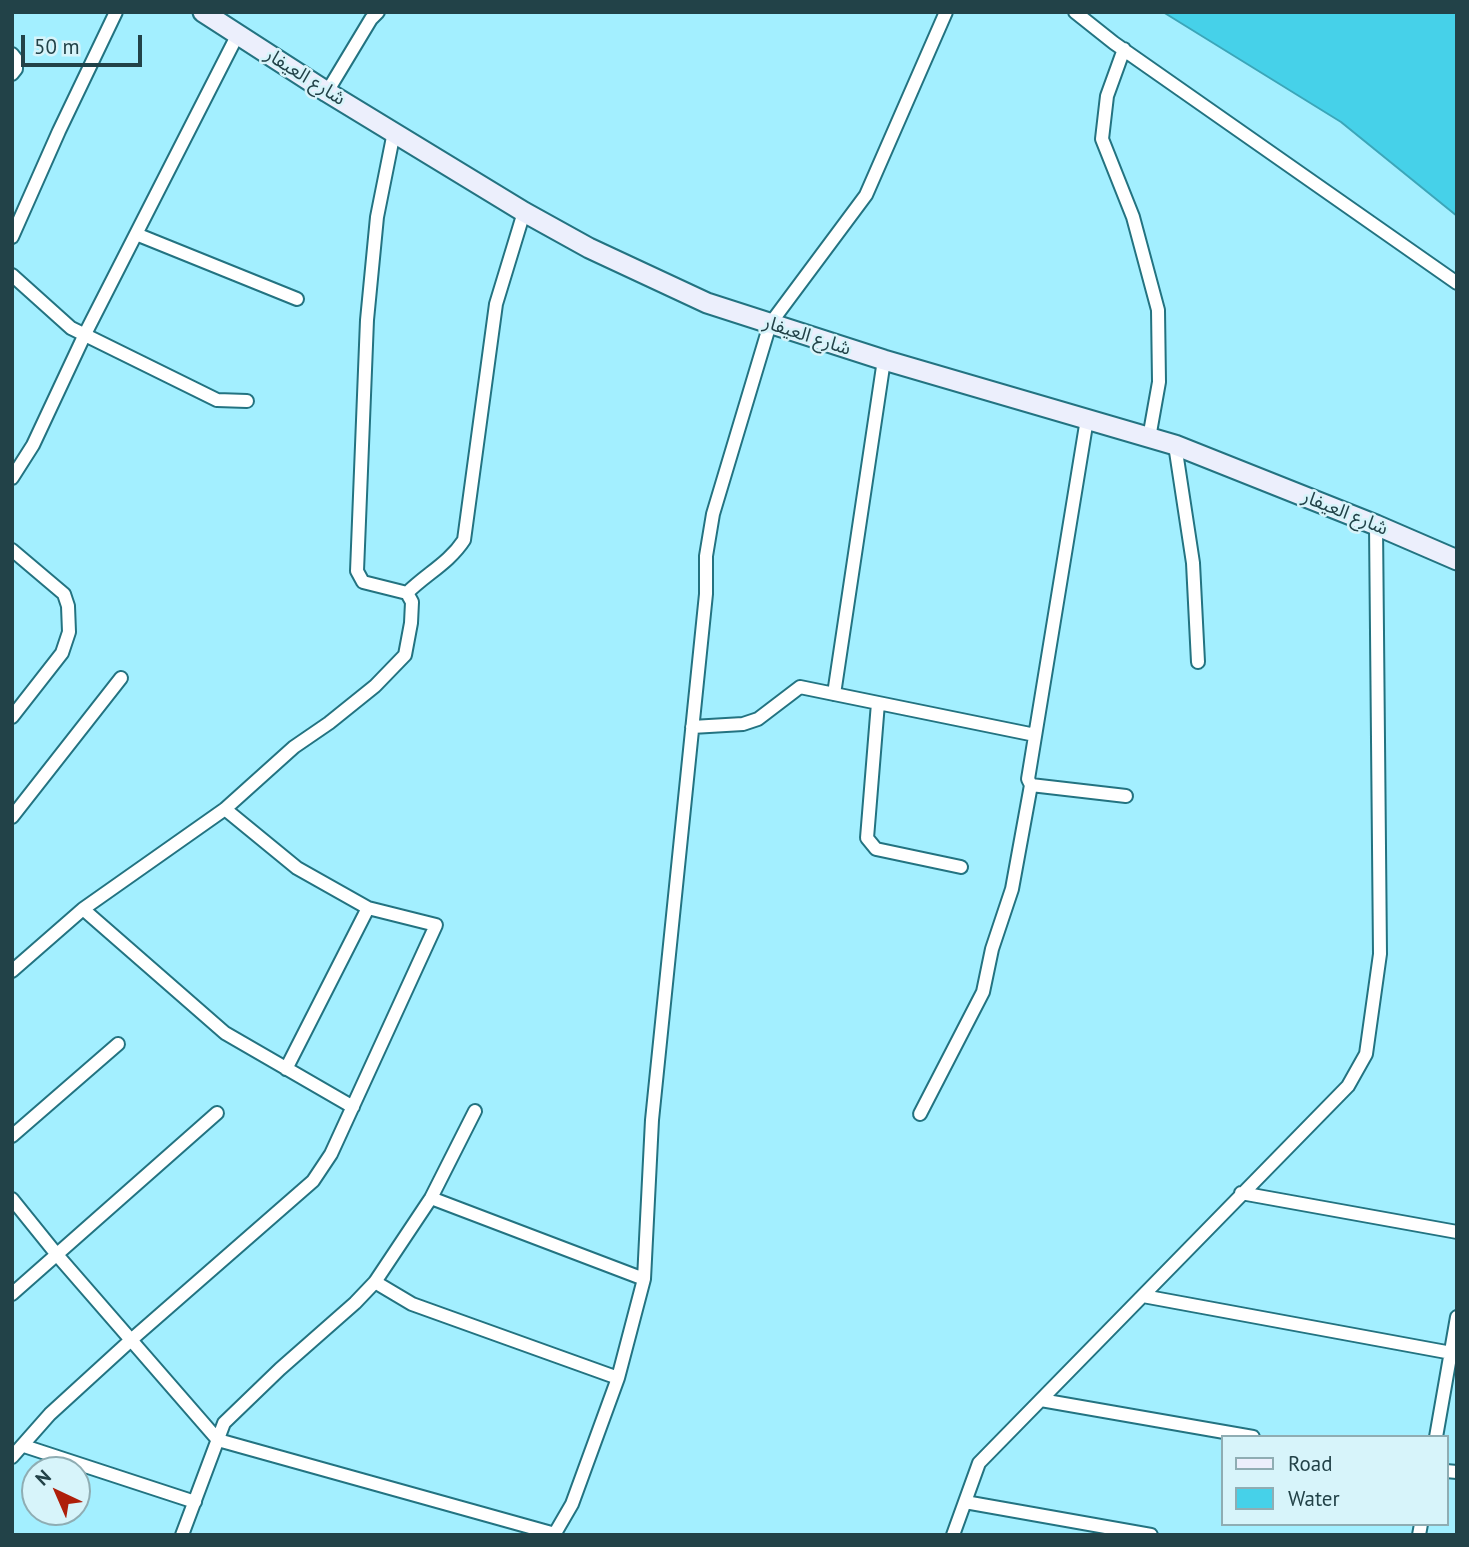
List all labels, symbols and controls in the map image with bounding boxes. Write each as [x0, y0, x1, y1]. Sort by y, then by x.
scale bar [24, 21, 145, 65]
text: 50 m [34, 33, 80, 60]
street label: شارع العيفار [261, 43, 349, 111]
street label: شارع العيفار [760, 311, 854, 361]
street label: شارع العيفار [1299, 485, 1391, 541]
legend [1220, 1435, 1448, 1526]
text: Road [1288, 1450, 1332, 1477]
north arrow [21, 1456, 91, 1526]
text: N [30, 1464, 56, 1490]
text: Water [1288, 1485, 1340, 1512]

